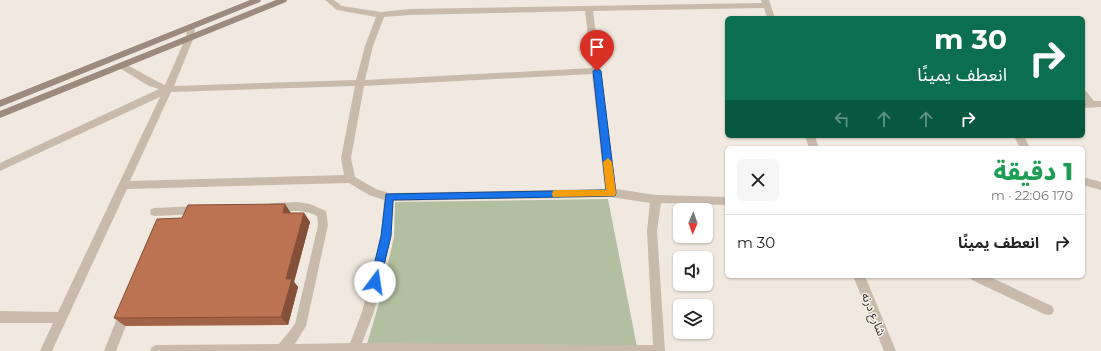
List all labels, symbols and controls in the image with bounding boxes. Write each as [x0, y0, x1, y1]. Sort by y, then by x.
text: 30 m [934, 22, 1007, 56]
pin [580, 30, 614, 71]
icon: right [1021, 32, 1073, 84]
icon: arrive [586, 36, 608, 58]
text: انعطف يمينًا [917, 64, 1007, 86]
icon: left [831, 108, 853, 130]
icon: ahead [873, 108, 895, 130]
icon: ahead [915, 108, 937, 130]
icon: right [957, 108, 979, 130]
text: 1 دقيقة [994, 157, 1073, 186]
button: close [737, 159, 779, 201]
text: 170 m · 22:06 [991, 187, 1073, 203]
north arrow [673, 203, 713, 243]
map controls [673, 203, 713, 339]
icon: right [1051, 232, 1073, 254]
text: 30 m [737, 233, 775, 252]
text: انعطف يمينًا [958, 233, 1039, 252]
button: sound [673, 251, 713, 291]
position arrow [354, 261, 396, 303]
street label: شارع درنه [857, 290, 889, 339]
button: layers [673, 299, 713, 339]

